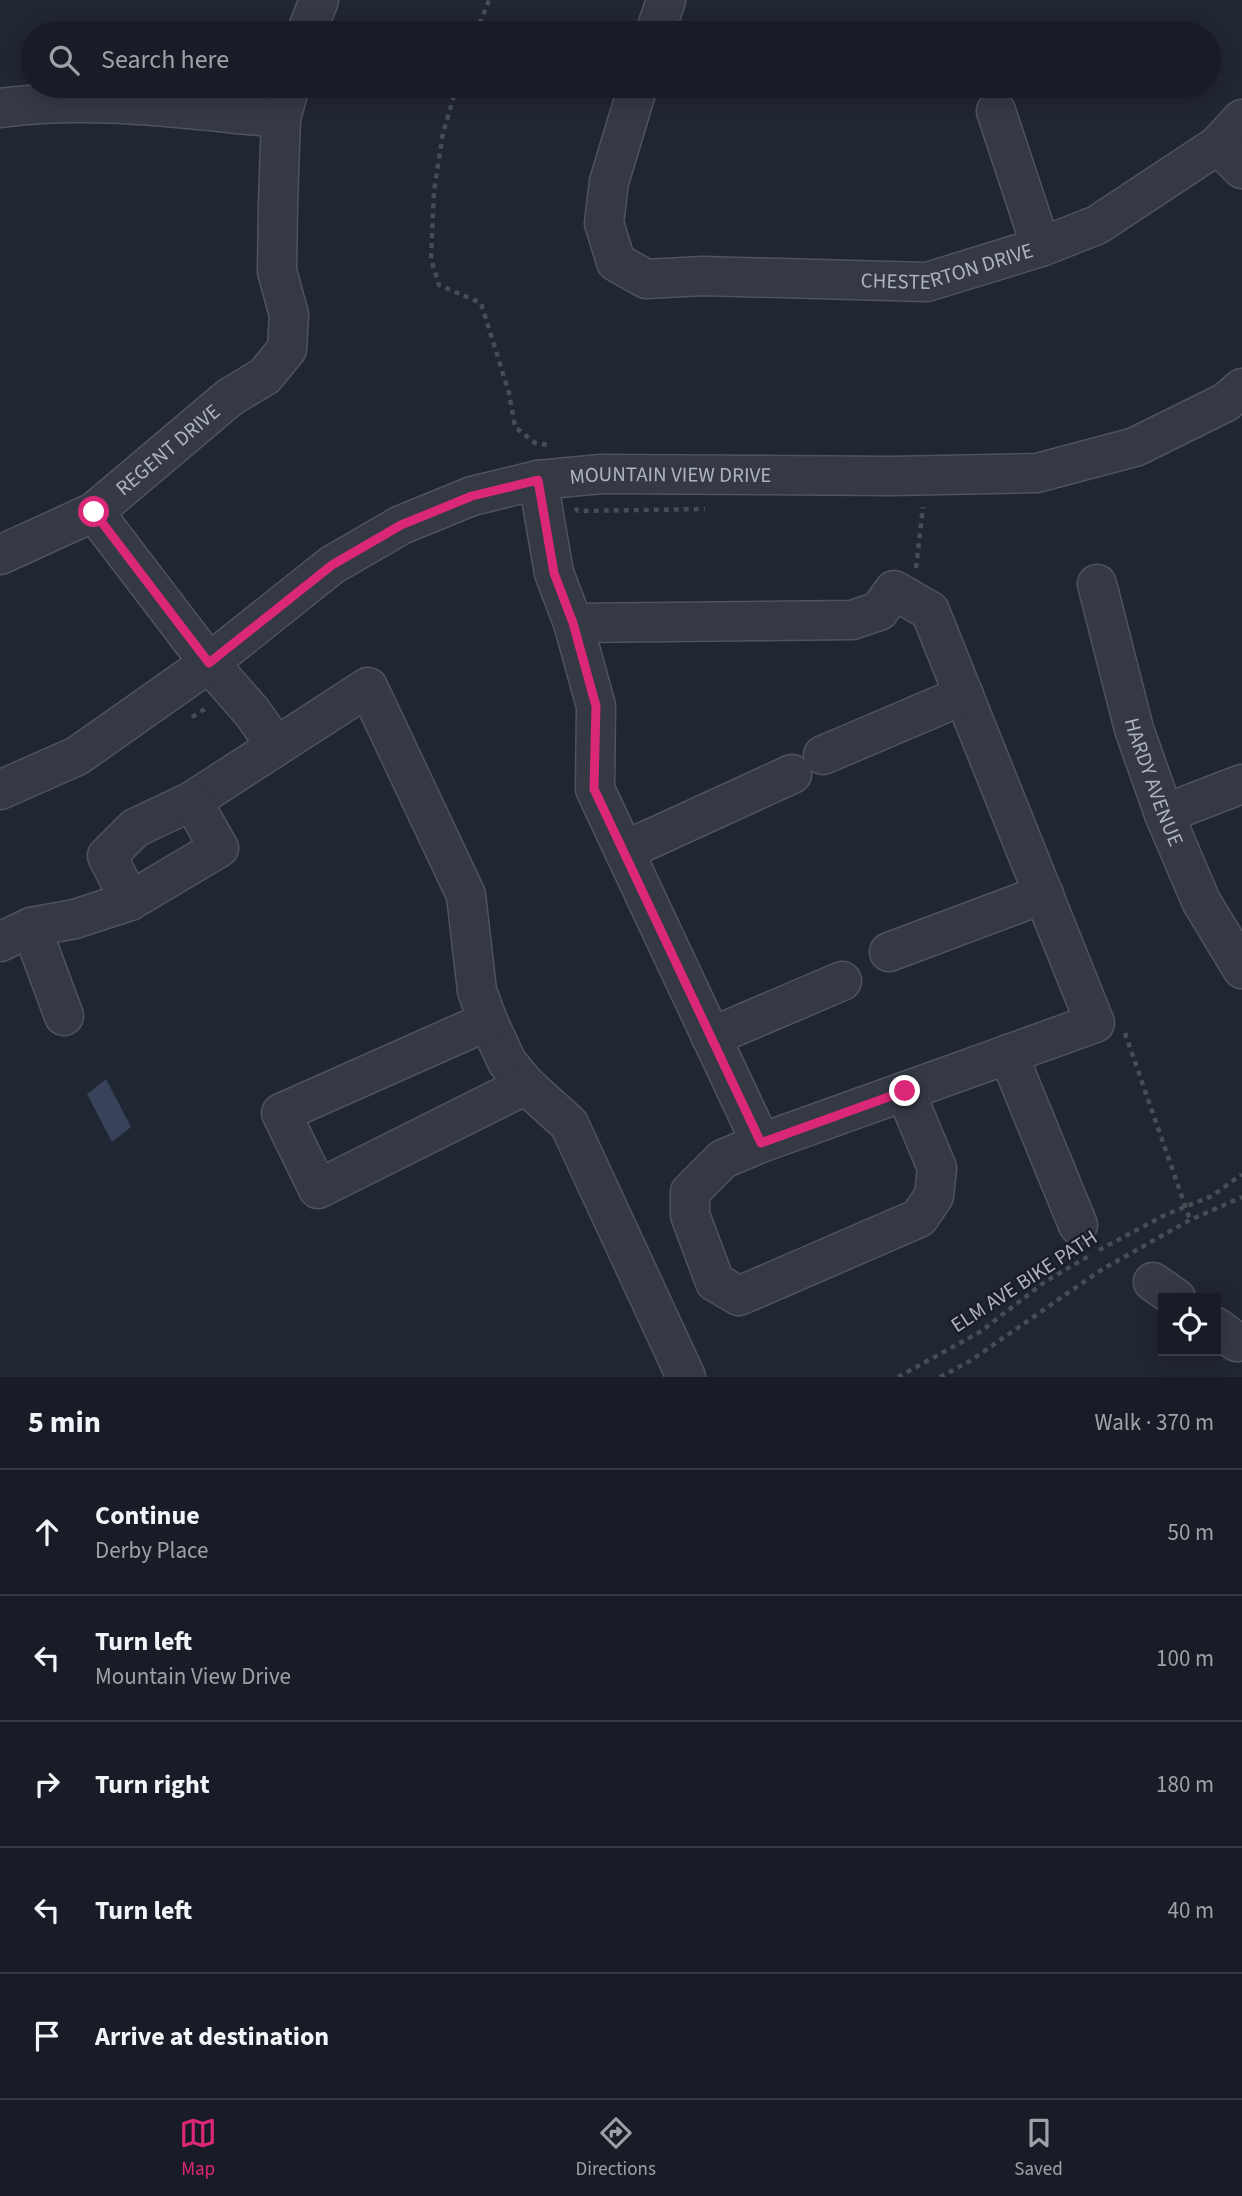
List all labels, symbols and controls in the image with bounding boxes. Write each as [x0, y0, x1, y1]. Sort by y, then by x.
search box [21, 21, 1221, 98]
icon: search [45, 41, 83, 79]
text: Search here [101, 41, 229, 78]
street label: CHESTERTON DRIVE [860, 235, 1037, 297]
street label: REGENT DRIVE [109, 397, 227, 503]
street label: MOUNTAIN VIEW DRIVE [568, 459, 772, 492]
route start [78, 496, 109, 527]
street label: HARDY AVENUE [1117, 714, 1191, 851]
route end [889, 1075, 920, 1106]
street label: ELM AVE BIKE PATH [945, 1222, 1103, 1340]
map controls [1158, 1293, 1221, 1356]
button: locate [1158, 1293, 1221, 1356]
text: 5 min [28, 1401, 101, 1444]
text: Walk · 370 m [1095, 1406, 1214, 1439]
text: Continue [95, 1497, 200, 1534]
icon: ahead [28, 1513, 66, 1551]
text: 50 m [1167, 1516, 1214, 1549]
text: Derby Place [95, 1534, 208, 1567]
text: Turn left [95, 1623, 192, 1660]
icon: left [28, 1639, 66, 1677]
text: 100 m [1156, 1642, 1214, 1675]
text: Mountain View Drive [95, 1660, 291, 1693]
icon: right [28, 1765, 66, 1803]
text: Turn right [95, 1766, 210, 1803]
text: 180 m [1156, 1768, 1214, 1801]
icon: left [28, 1891, 66, 1929]
text: Turn left [95, 1892, 192, 1929]
text: 40 m [1167, 1894, 1214, 1927]
icon: arrive [28, 2017, 66, 2055]
text: Arrive at destination [95, 2018, 329, 2055]
tab: Map [179, 2114, 217, 2183]
tab: Directions [576, 2114, 656, 2183]
tab: Saved [1014, 2114, 1063, 2183]

